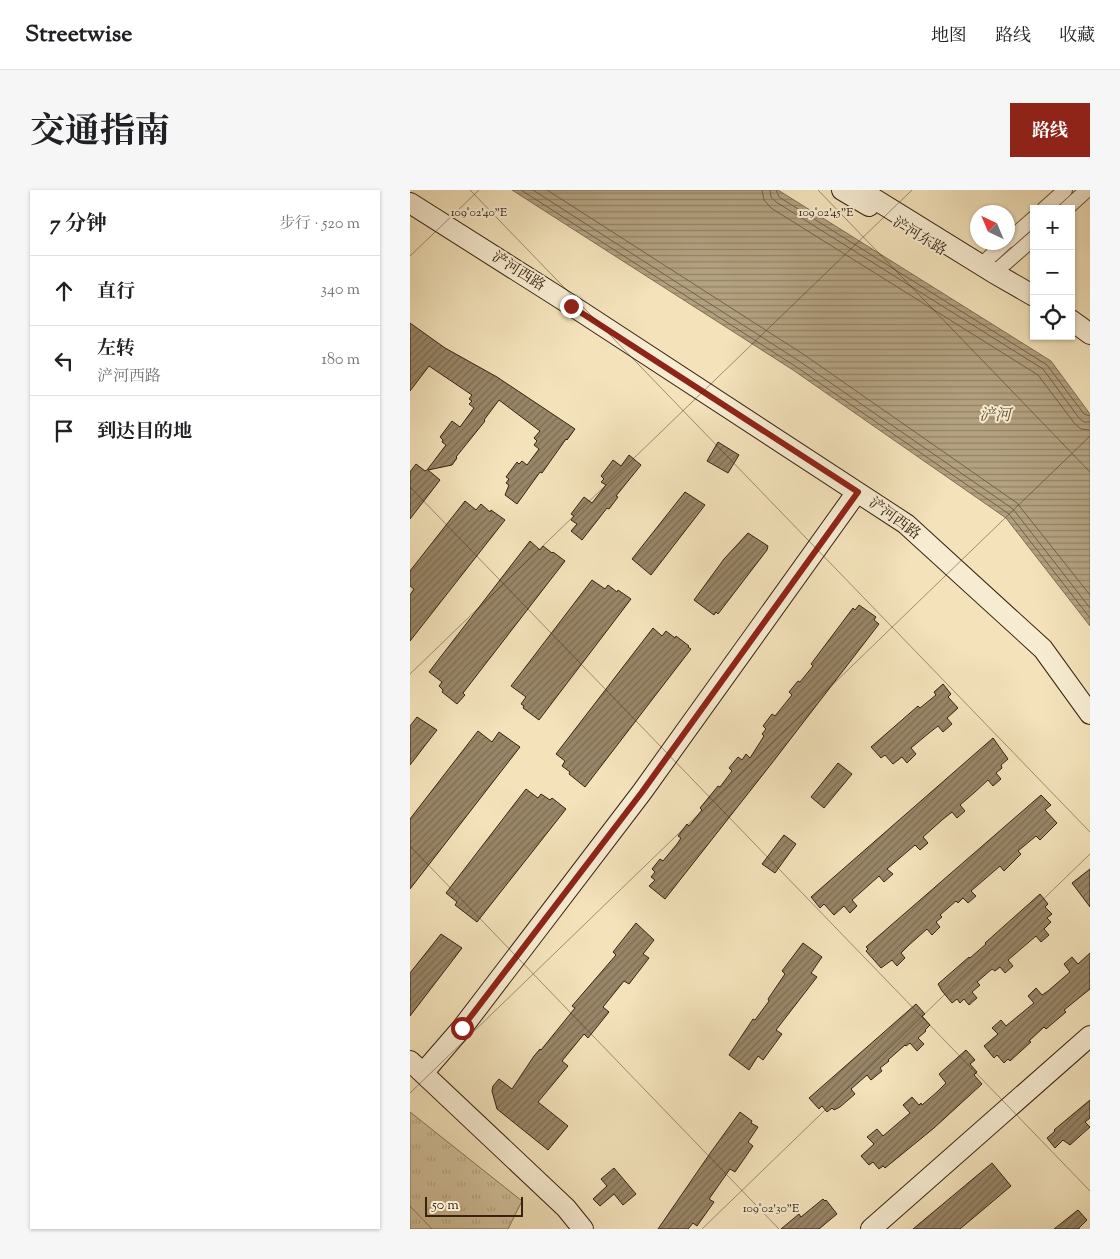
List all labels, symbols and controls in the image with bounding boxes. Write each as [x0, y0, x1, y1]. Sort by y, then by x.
text: Streetwise [25, 18, 132, 52]
text: 地图 [931, 24, 967, 50]
text: 路线 [995, 24, 1031, 50]
text: 收藏 [1059, 24, 1095, 50]
button: 路线 [1010, 103, 1090, 157]
text: 交通指南 [30, 108, 170, 159]
text: 109°02'40"E [451, 204, 508, 222]
text: 109°02'45"E [799, 204, 854, 222]
north arrow [970, 205, 1015, 250]
map controls [1030, 205, 1075, 340]
button: + [1030, 205, 1075, 250]
text: 7 分钟 [50, 210, 107, 240]
text: 步行 · 520 m [279, 213, 360, 236]
street label: 浐河东路 [888, 213, 950, 261]
street label: 浐河西路 [487, 247, 549, 297]
button: − [1030, 250, 1075, 295]
icon: ahead [50, 277, 78, 305]
text: 直行 [97, 279, 135, 306]
text: 340 m [321, 279, 360, 302]
route end [560, 295, 583, 318]
button: locate [1030, 295, 1075, 340]
text: 左转 [97, 336, 135, 363]
icon: left [50, 347, 78, 375]
text: 180 m [321, 349, 360, 372]
text: 浐河西路 [97, 366, 161, 389]
water label: 浐河 [979, 405, 1014, 428]
icon: arrive [50, 417, 78, 445]
text: 到达目的地 [97, 419, 192, 446]
street label: 浐河西路 [864, 493, 924, 545]
route start [451, 1017, 474, 1040]
scale bar [425, 1194, 522, 1217]
text: 50 m [432, 1196, 459, 1216]
text: 109°02'30"E [743, 1200, 800, 1218]

